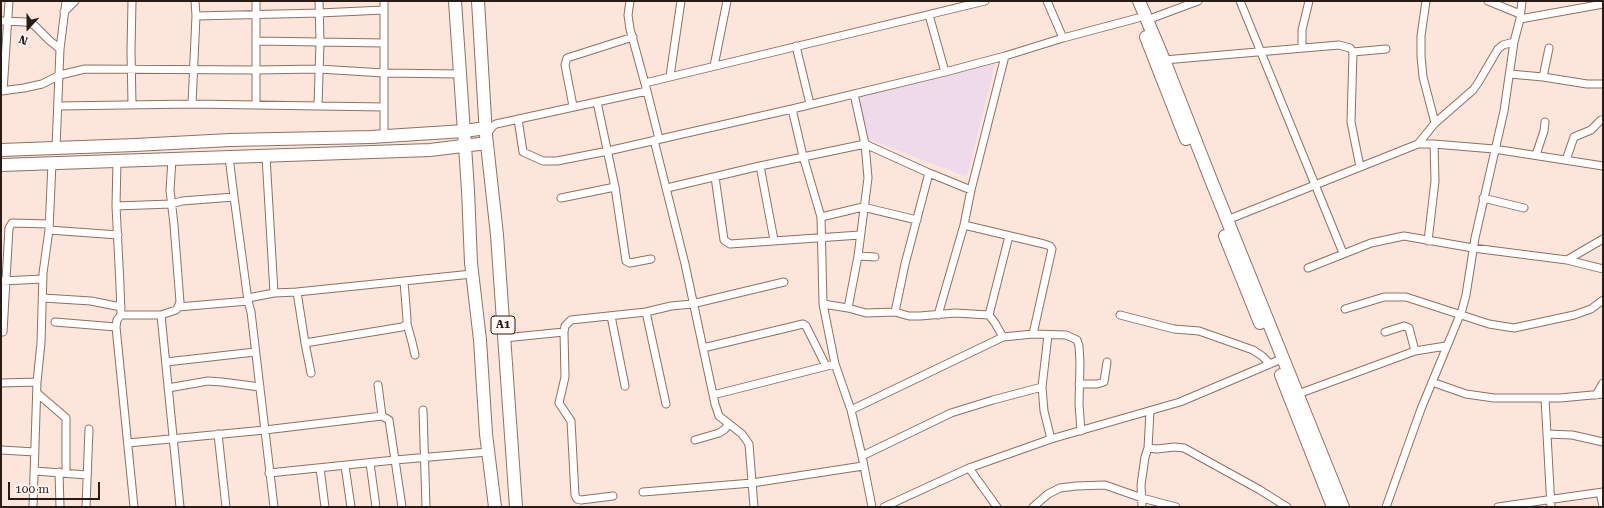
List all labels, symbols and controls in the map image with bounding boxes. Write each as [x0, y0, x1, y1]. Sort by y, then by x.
north arrow [8, 8, 48, 48]
text: N [17, 32, 30, 47]
road number: A1 [491, 316, 515, 334]
scale bar [10, 474, 102, 500]
text: 100 m [15, 482, 49, 496]

